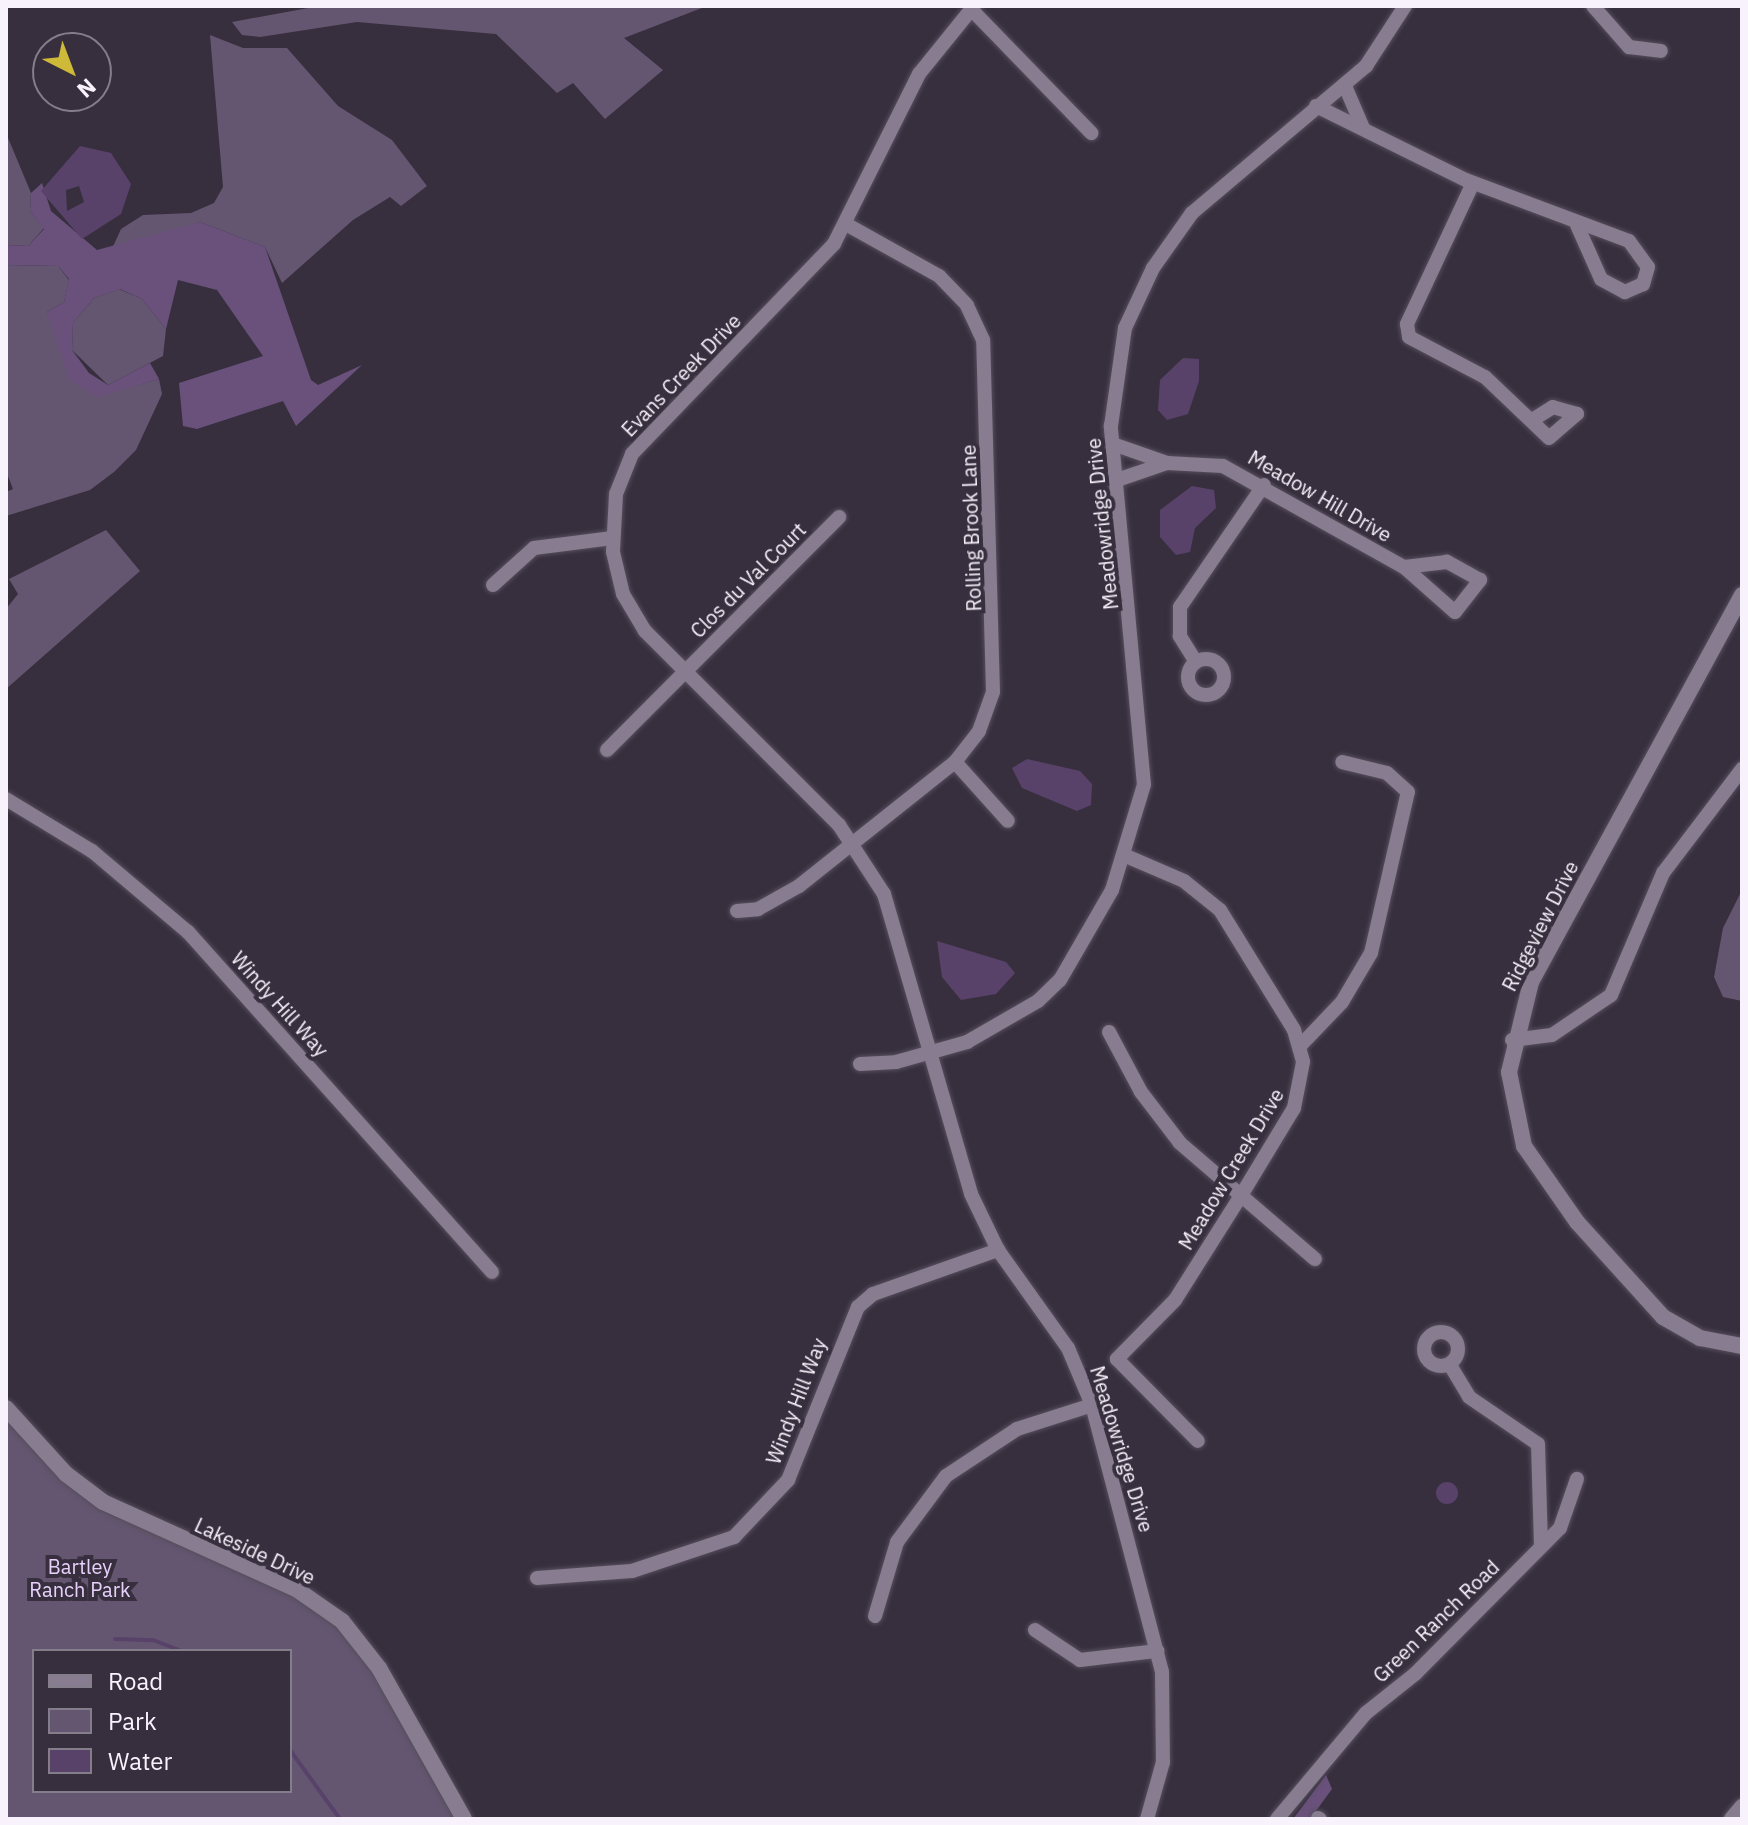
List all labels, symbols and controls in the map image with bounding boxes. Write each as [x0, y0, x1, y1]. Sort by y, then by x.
north arrow [32, 32, 112, 112]
text: N [71, 73, 103, 105]
street label: Evans Creek Drive [616, 309, 746, 441]
street label: Meadowridge Drive [1081, 437, 1123, 611]
street label: Rolling Brook Lane [956, 444, 986, 612]
street label: Meadow Hill Drive [1244, 445, 1396, 547]
street label: Clos du Val Court [685, 517, 811, 643]
street label: Ridgeview Drive [1497, 857, 1583, 995]
street label: Windy Hill Way [226, 946, 334, 1062]
street label: Meadow Creek Drive [1173, 1084, 1289, 1254]
street label: Windy Hill Way [761, 1334, 831, 1468]
street label: Meadowridge Drive [1085, 1363, 1159, 1535]
street label: Lakeside Drive [191, 1513, 319, 1589]
park label: Bartley Ranch Park [29, 1554, 131, 1601]
street label: Green Ranch Road [1368, 1555, 1504, 1687]
legend [32, 1649, 292, 1793]
text: Road [108, 1665, 163, 1697]
text: Park [108, 1705, 157, 1737]
text: Water [108, 1745, 172, 1777]

